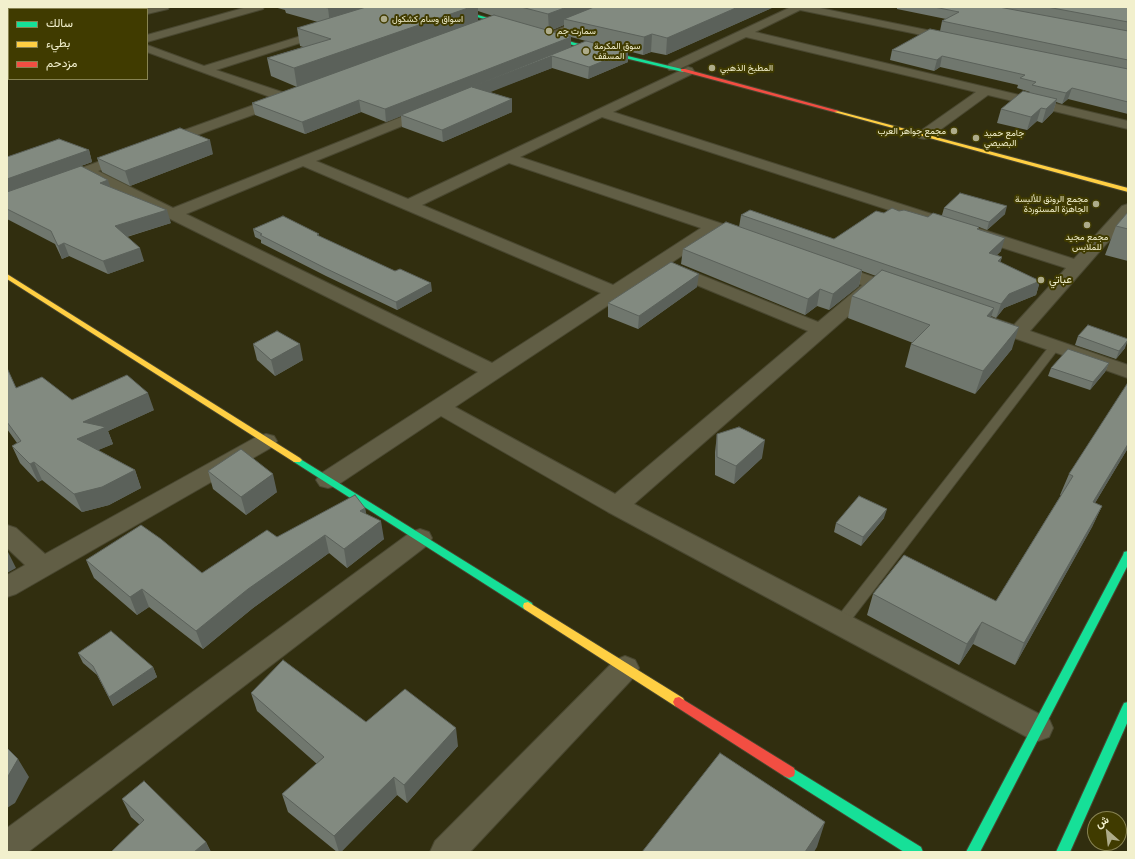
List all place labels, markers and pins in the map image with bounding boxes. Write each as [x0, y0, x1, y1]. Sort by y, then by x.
marker: اسواق وسام كشكول [379, 14, 389, 24]
place label: اسواق وسام كشكول [392, 14, 463, 24]
marker: سمارت جم [544, 26, 554, 36]
place label: سمارت جم [557, 26, 596, 36]
place label: سوق المكرمة المسقف [594, 41, 640, 62]
marker: سوق المكرمة المسقف [581, 46, 591, 56]
marker: المطبخ الذهبي [707, 63, 717, 73]
place label: المطبخ الذهبي [720, 63, 773, 73]
place label: مجمع جواهر العرب [877, 126, 946, 136]
marker: مجمع جواهر العرب [949, 126, 959, 136]
place label: جامع حميد البصيصي [984, 128, 1024, 149]
marker: جامع حميد البصيصي [971, 133, 981, 143]
place label: مجمع الرونق للألبسة الجاهزة المستوردة [1015, 194, 1088, 215]
marker: مجمع الرونق للألبسة الجاهزة المستوردة [1091, 199, 1101, 209]
marker: مجمع مجيد للملابس [1082, 220, 1092, 230]
place label: مجمع مجيد للملابس [1066, 232, 1108, 253]
place label: عباتي [1049, 273, 1072, 287]
marker: عباتي [1036, 275, 1046, 285]

